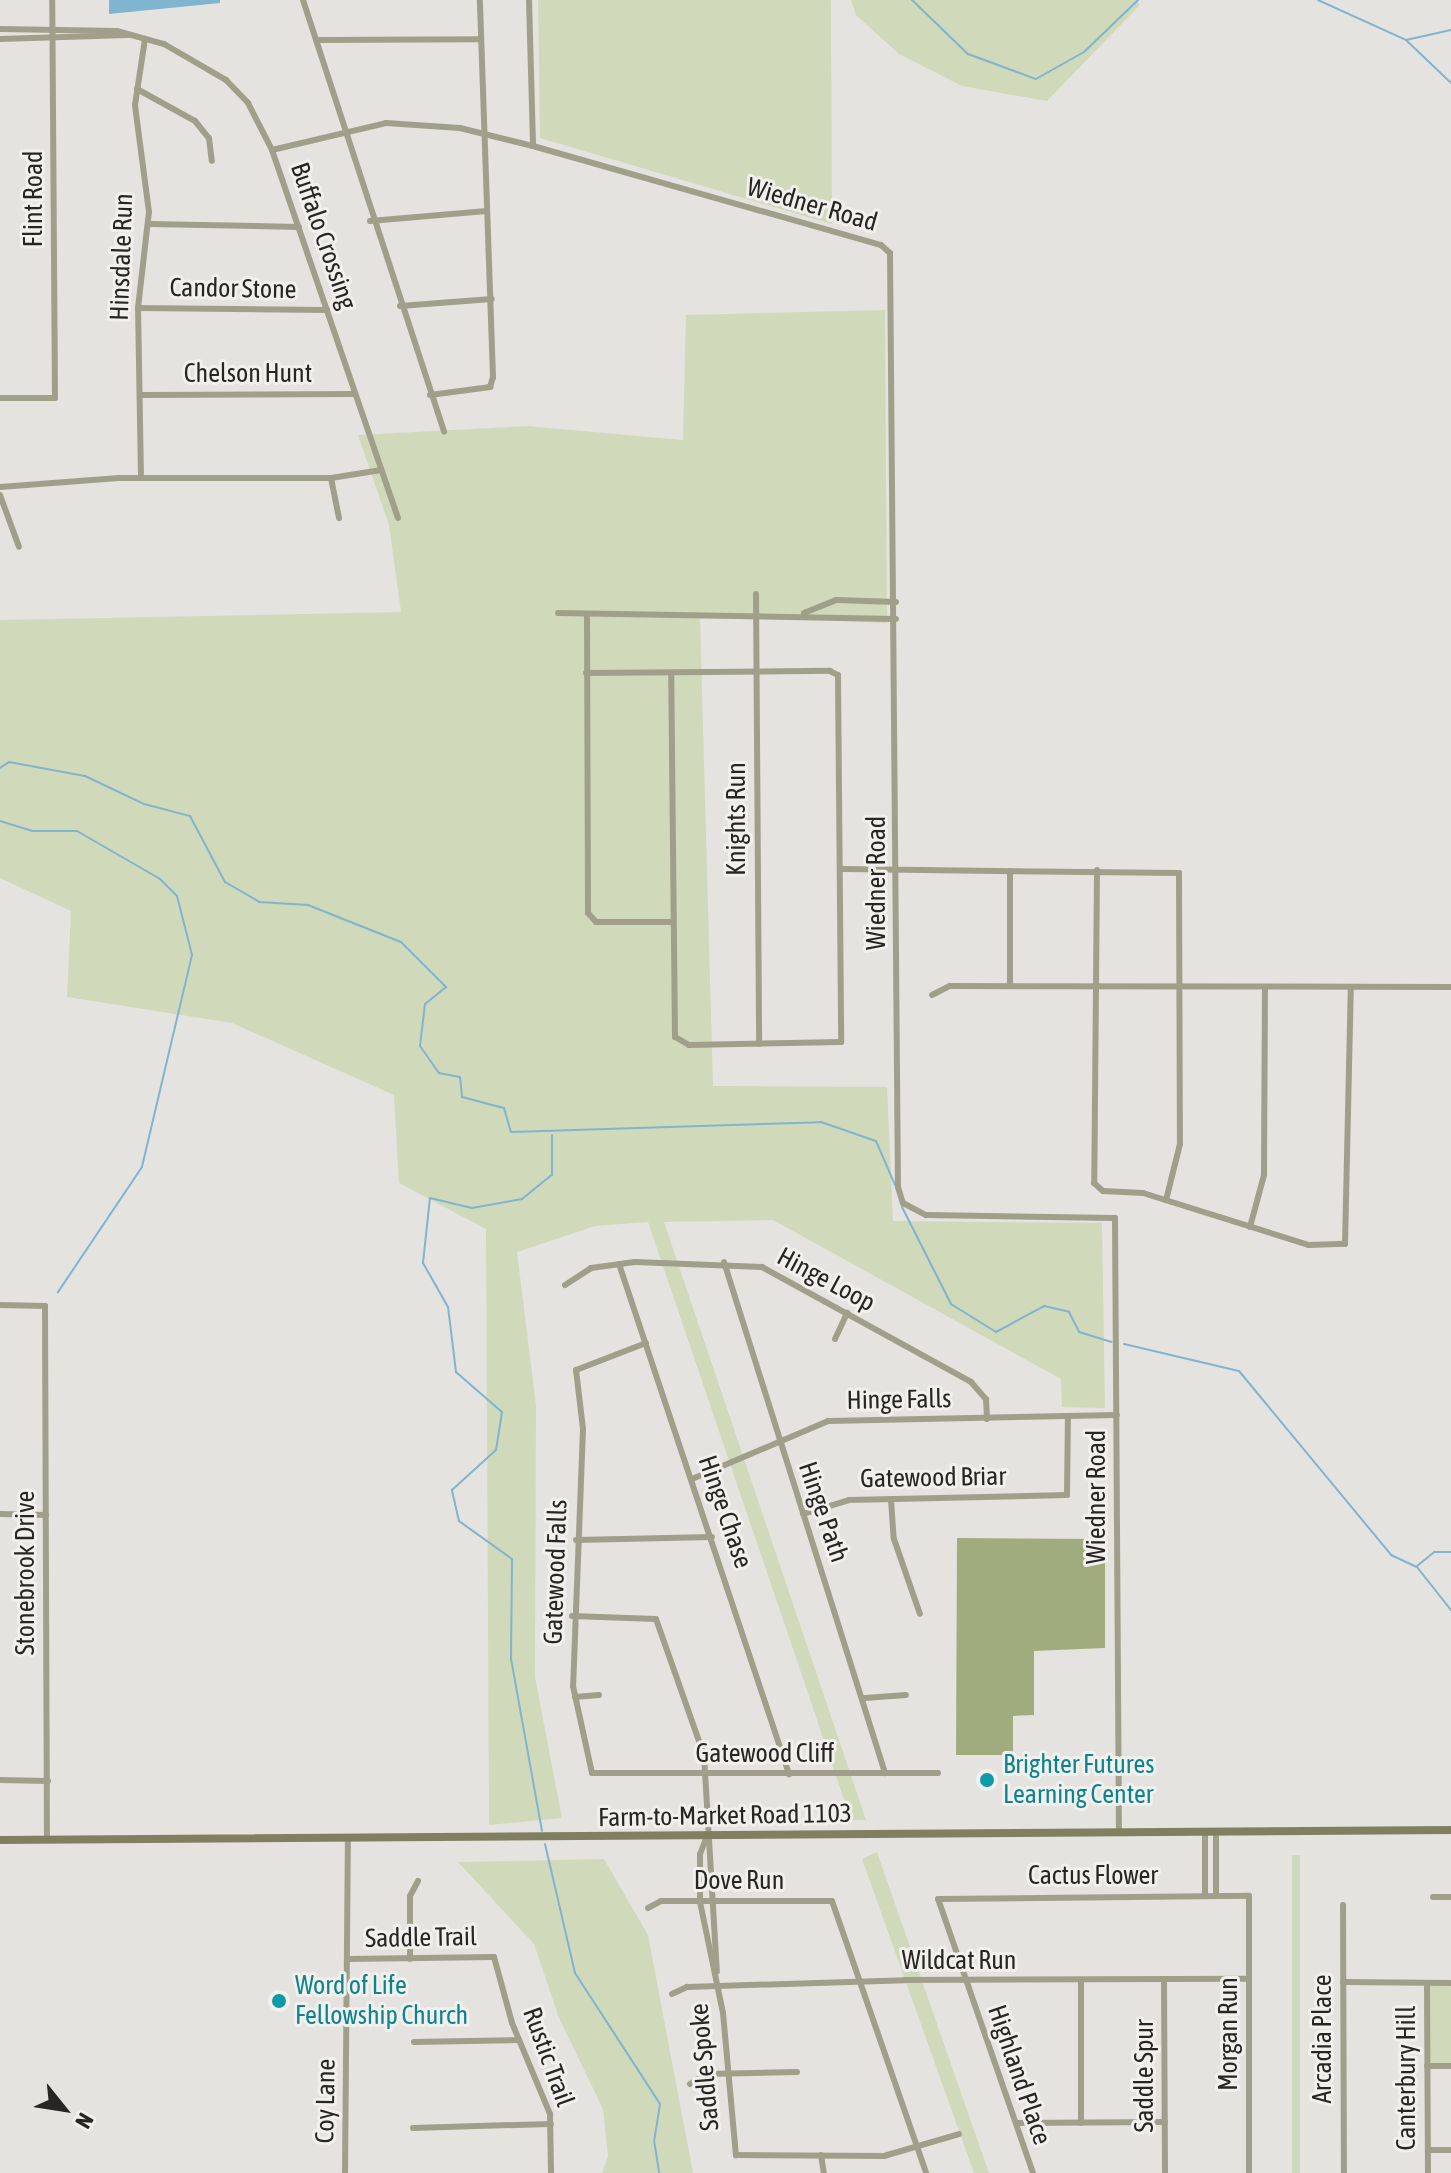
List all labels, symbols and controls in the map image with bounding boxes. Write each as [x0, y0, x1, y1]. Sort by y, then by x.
street label: Flint Road [18, 151, 50, 247]
street label: Buffalo Crossing [283, 158, 363, 314]
street label: Wiedner Road [743, 172, 881, 238]
street label: Hinsdale Run [104, 193, 140, 321]
street label: Candor Stone [169, 272, 297, 306]
street label: Chelson Hunt [184, 358, 312, 390]
street label: Knights Run [721, 762, 753, 876]
street label: Wiedner Road [861, 816, 893, 950]
street label: Hinge Loop [772, 1241, 880, 1319]
street label: Hinge Falls [846, 1383, 952, 1417]
street label: Wiedner Road [1081, 1430, 1113, 1564]
street label: Hinge Chase [691, 1452, 759, 1572]
street label: Hinge Path [791, 1458, 855, 1566]
street label: Gatewood Briar [860, 1461, 1006, 1495]
street label: Stonebrook Drive [10, 1491, 42, 1655]
street label: Gatewood Falls [538, 1499, 574, 1645]
street label: Gatewood Cliff [696, 1738, 834, 1770]
place label: Brighter Futures Learning Center [1003, 1749, 1155, 1810]
marker: Brighter Futures Learning Center [978, 1771, 996, 1789]
street label: Farm-to-Market Road 1103 [598, 1798, 852, 1834]
street label: Cactus Flower [1028, 1860, 1158, 1892]
street label: Dove Run [694, 1865, 784, 1897]
street label: Saddle Trail [365, 1921, 477, 1955]
street label: Wildcat Run [902, 1945, 1016, 1977]
place label: Word of Life Fellowship Church [295, 1970, 468, 2032]
street label: Arcadia Place [1307, 1974, 1339, 2104]
street label: Morgan Run [1213, 1977, 1245, 2091]
marker: Word of Life Fellowship Church [270, 1992, 288, 2010]
street label: Highland Place [981, 2001, 1057, 2149]
street label: Saddle Spoke [684, 2002, 726, 2132]
street label: Rustic Trail [516, 2003, 580, 2111]
street label: Canterbury Hill [1391, 2006, 1423, 2150]
street label: Saddle Spur [1129, 2019, 1161, 2133]
street label: Coy Lane [310, 2058, 342, 2144]
north arrow [24, 2069, 104, 2149]
text: N [70, 2109, 99, 2133]

